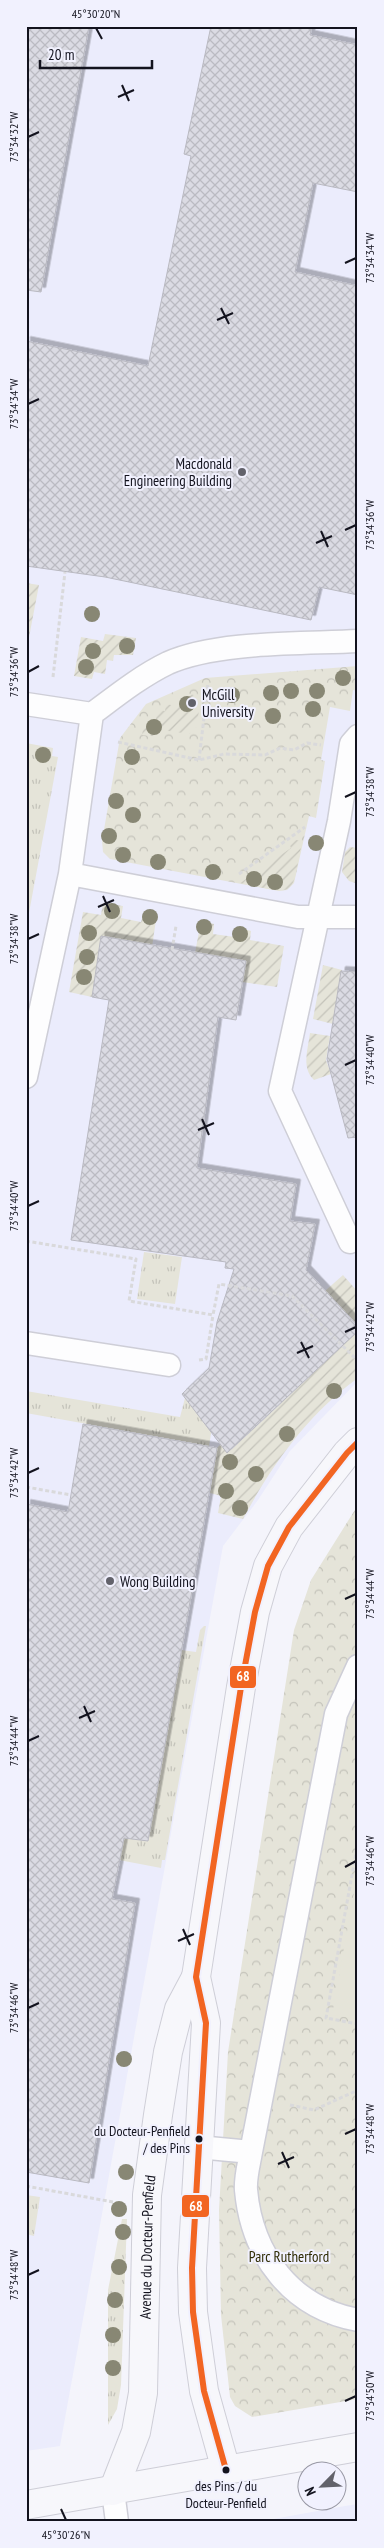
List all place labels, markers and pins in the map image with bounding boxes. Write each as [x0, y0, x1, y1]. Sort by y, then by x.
place label: Macdonald Engineering Building [124, 454, 232, 490]
marker: Macdonald Engineering Building [236, 466, 248, 478]
place label: McGill University [202, 685, 254, 721]
marker: McGill University [186, 697, 198, 709]
place label: Wong Building [120, 1572, 195, 1591]
marker: Wong Building [104, 1575, 116, 1587]
place label: du Docteur-Penfield / des Pins [94, 2122, 190, 2157]
marker: du Docteur-Penfield / des Pins [194, 2134, 204, 2144]
marker: des Pins / du Docteur-Penfield [221, 2465, 231, 2475]
place label: des Pins / du Docteur-Penfield [186, 2477, 266, 2512]

